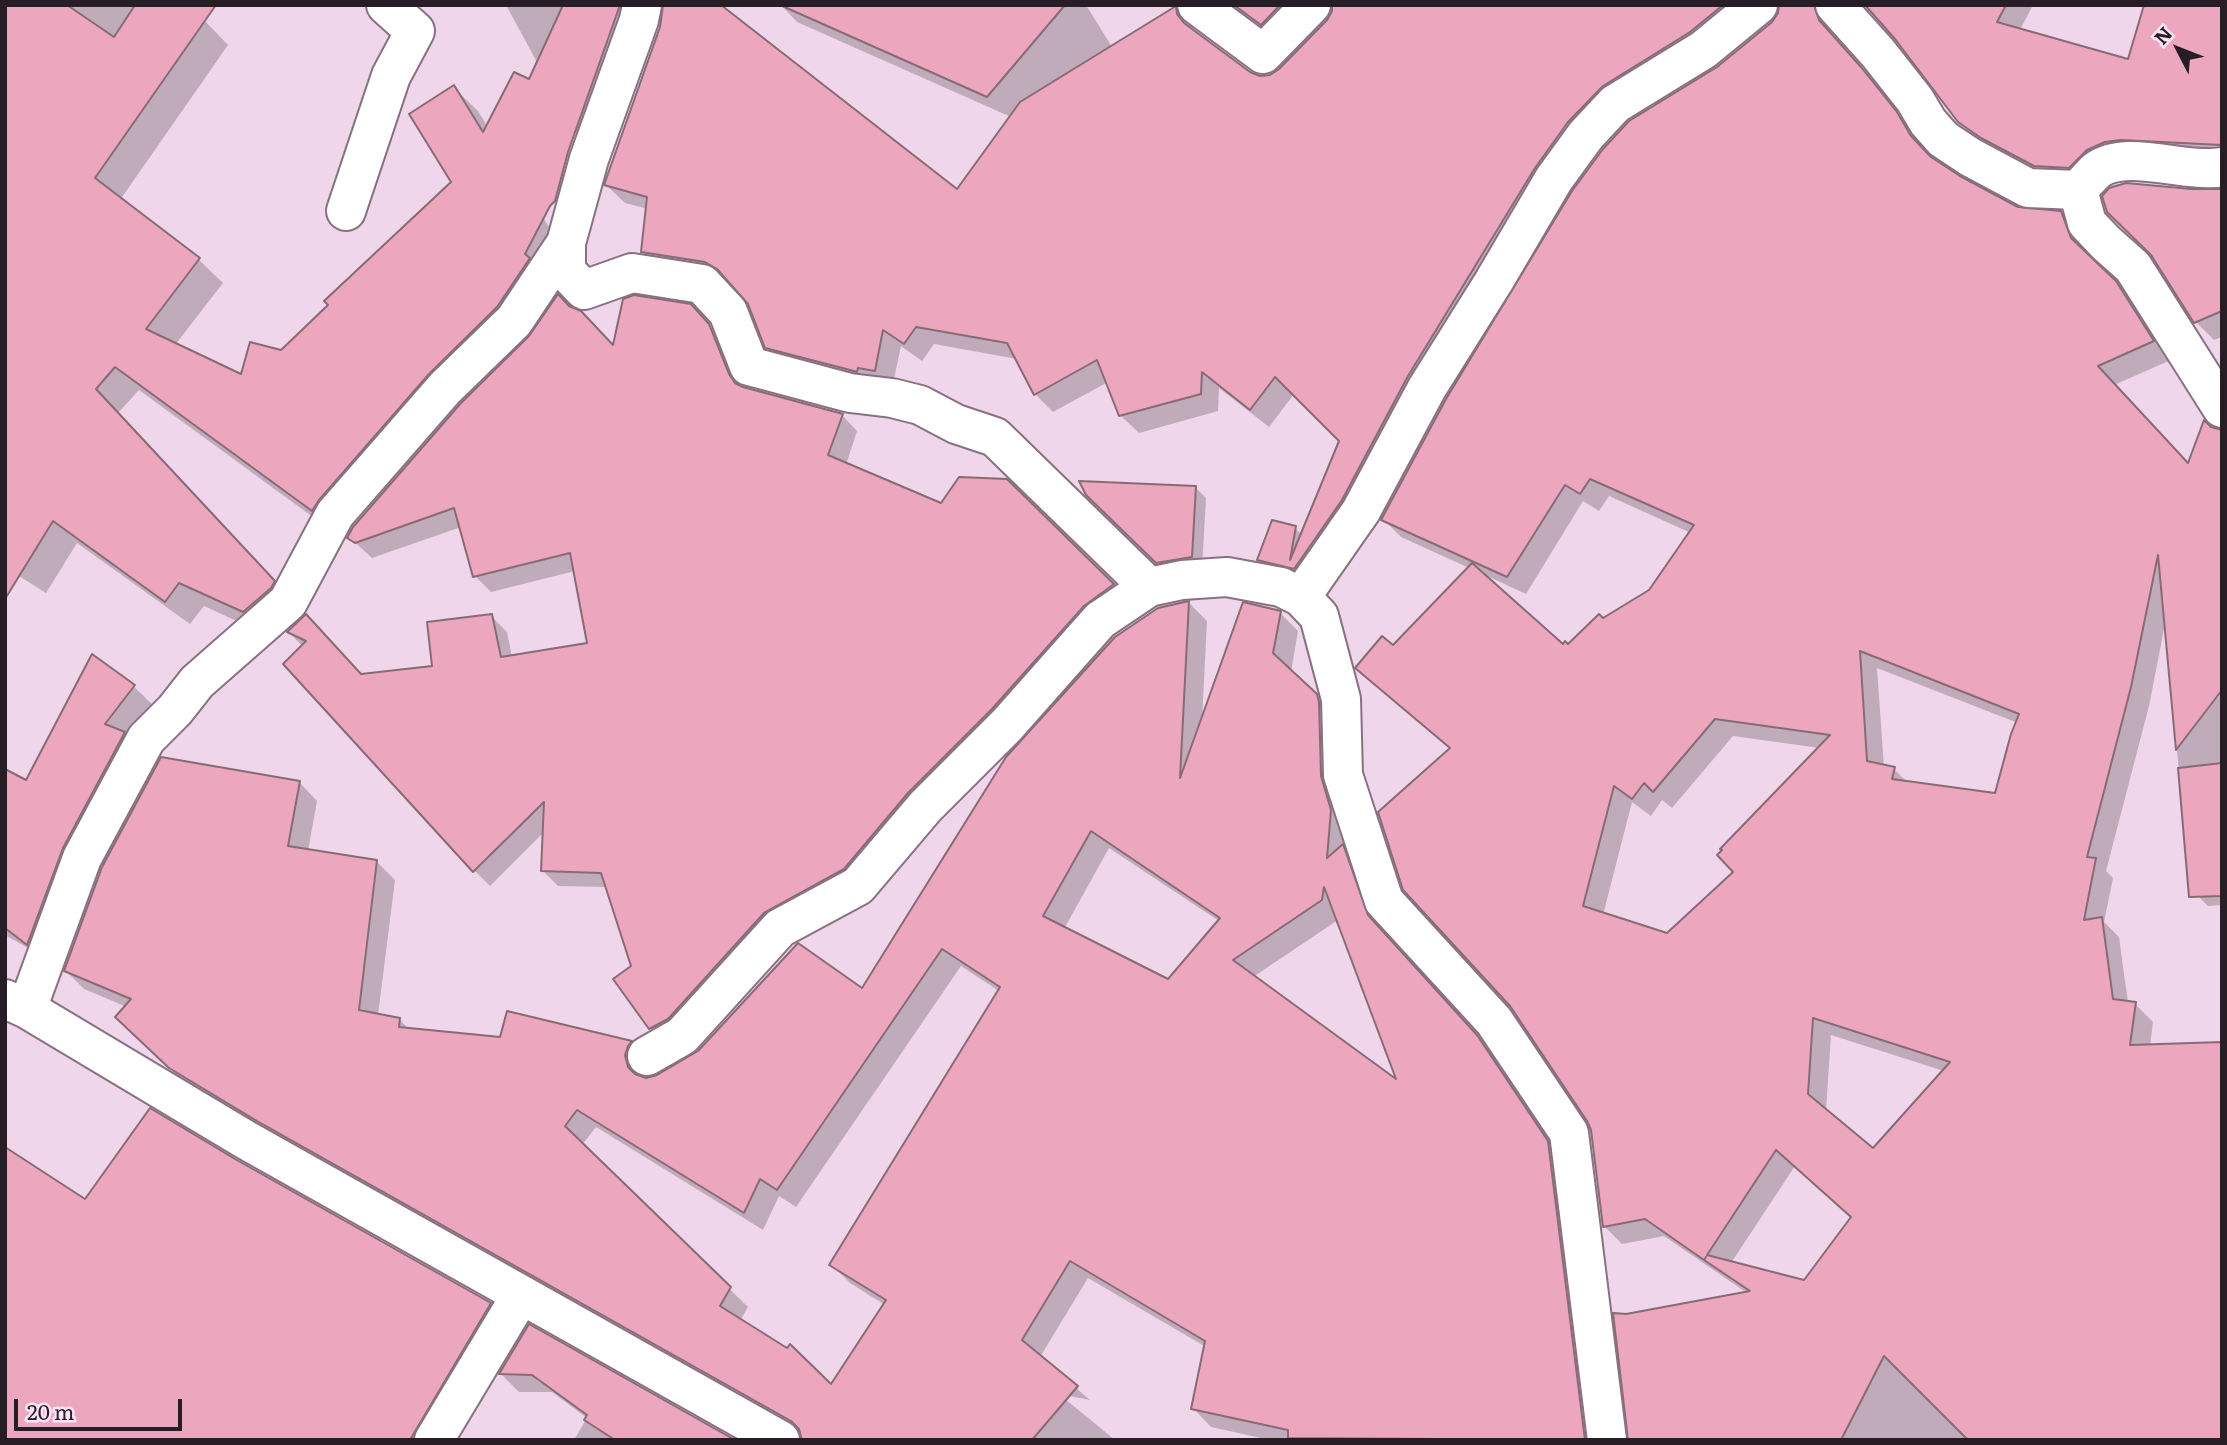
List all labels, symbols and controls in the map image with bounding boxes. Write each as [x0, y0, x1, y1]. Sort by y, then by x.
north arrow [2143, 14, 2213, 84]
text: N [2147, 20, 2178, 50]
scale bar [18, 1386, 186, 1430]
text: 20 m [27, 1395, 74, 1426]

